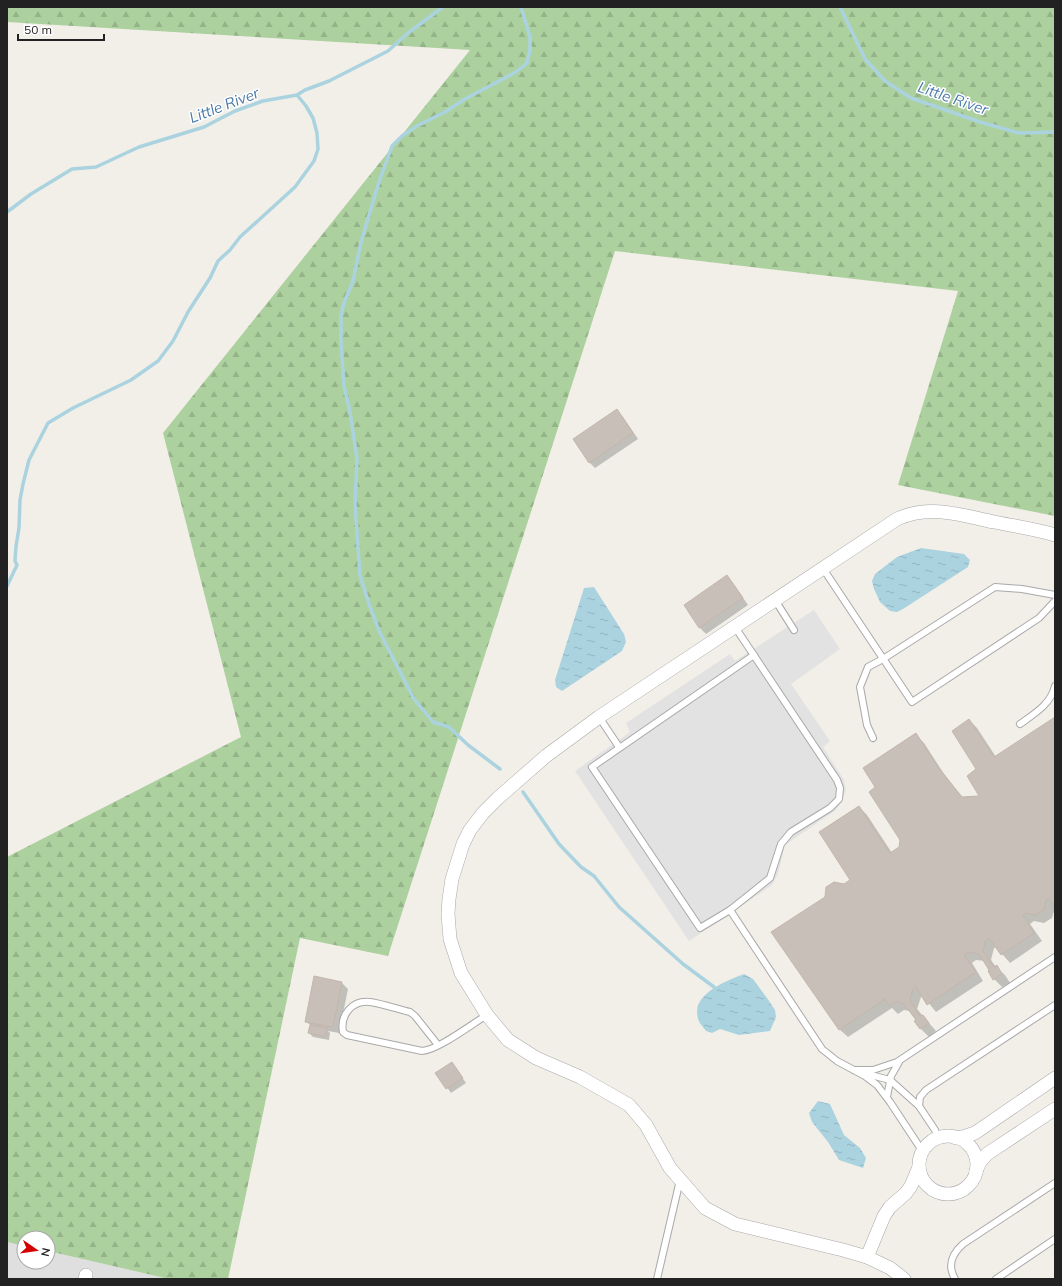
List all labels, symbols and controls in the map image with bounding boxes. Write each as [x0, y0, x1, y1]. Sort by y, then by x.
scale bar [18, 16, 104, 42]
text: 50 m [24, 22, 52, 37]
water label: Little River [915, 77, 991, 119]
water label: Little River [186, 83, 262, 127]
north arrow [16, 1230, 56, 1270]
text: N [38, 1247, 53, 1258]

